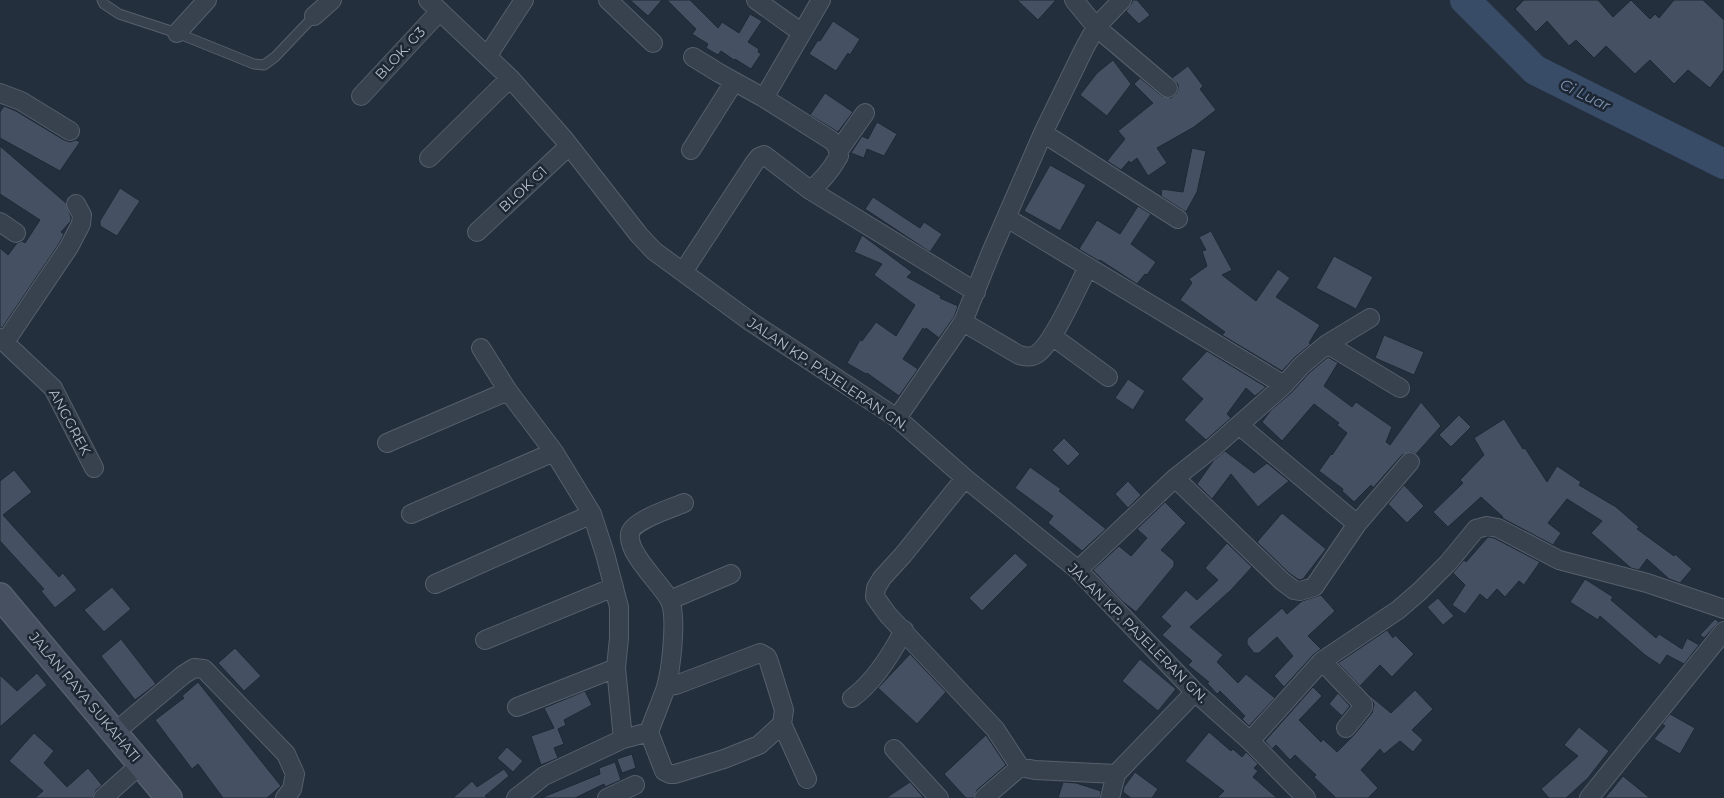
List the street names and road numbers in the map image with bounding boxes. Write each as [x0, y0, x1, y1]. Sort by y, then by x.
street label: BLOK. G3 [371, 23, 429, 83]
street label: BLOK G1 [495, 162, 551, 216]
street label: JALAN KP. PAJELERAN GN. [743, 313, 912, 435]
street label: ANGGREK [45, 386, 95, 458]
street label: JALAN KP. PAJELERAN GN. [1064, 559, 1212, 707]
street label: JALAN RAYA SUKAHATI [25, 628, 145, 766]

